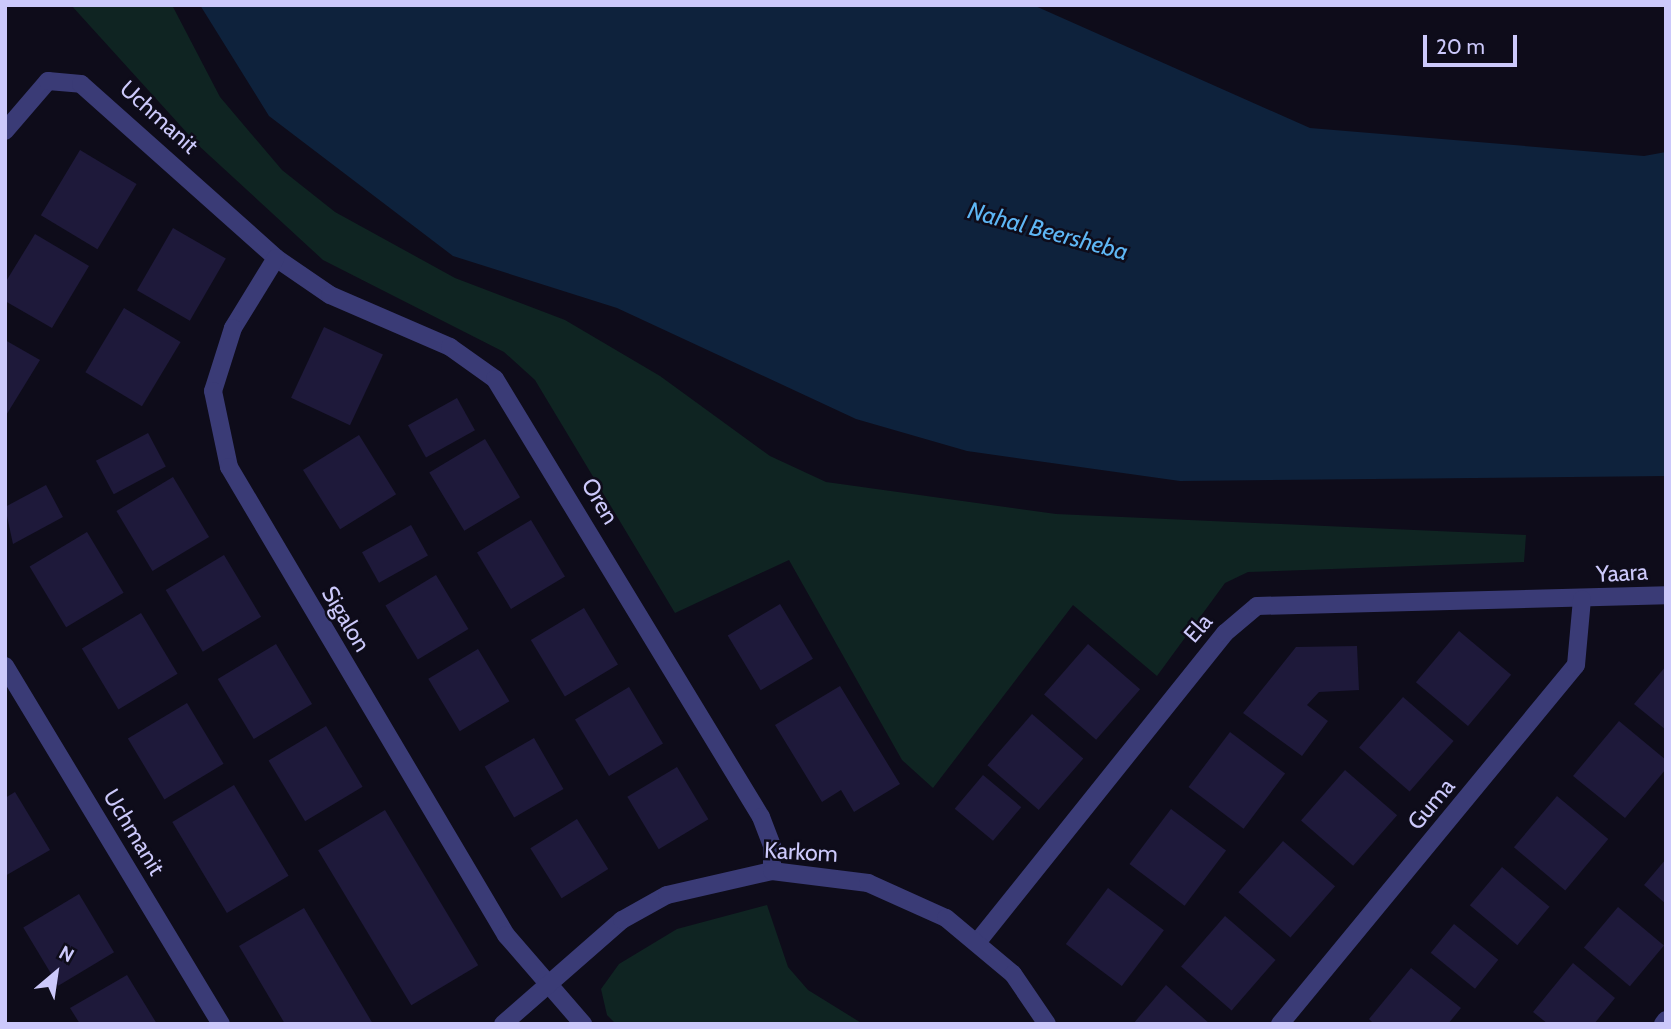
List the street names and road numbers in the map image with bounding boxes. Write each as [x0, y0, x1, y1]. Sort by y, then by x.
street label: Uchmanit [114, 75, 204, 159]
street label: Oren [576, 473, 624, 529]
street label: Yaara [1595, 558, 1649, 588]
street label: Sigalon [316, 581, 376, 657]
street label: Ela [1178, 608, 1218, 648]
street label: Guma [1402, 773, 1460, 835]
street label: Uchmanit [97, 784, 171, 880]
street label: Karkom [763, 836, 839, 868]

